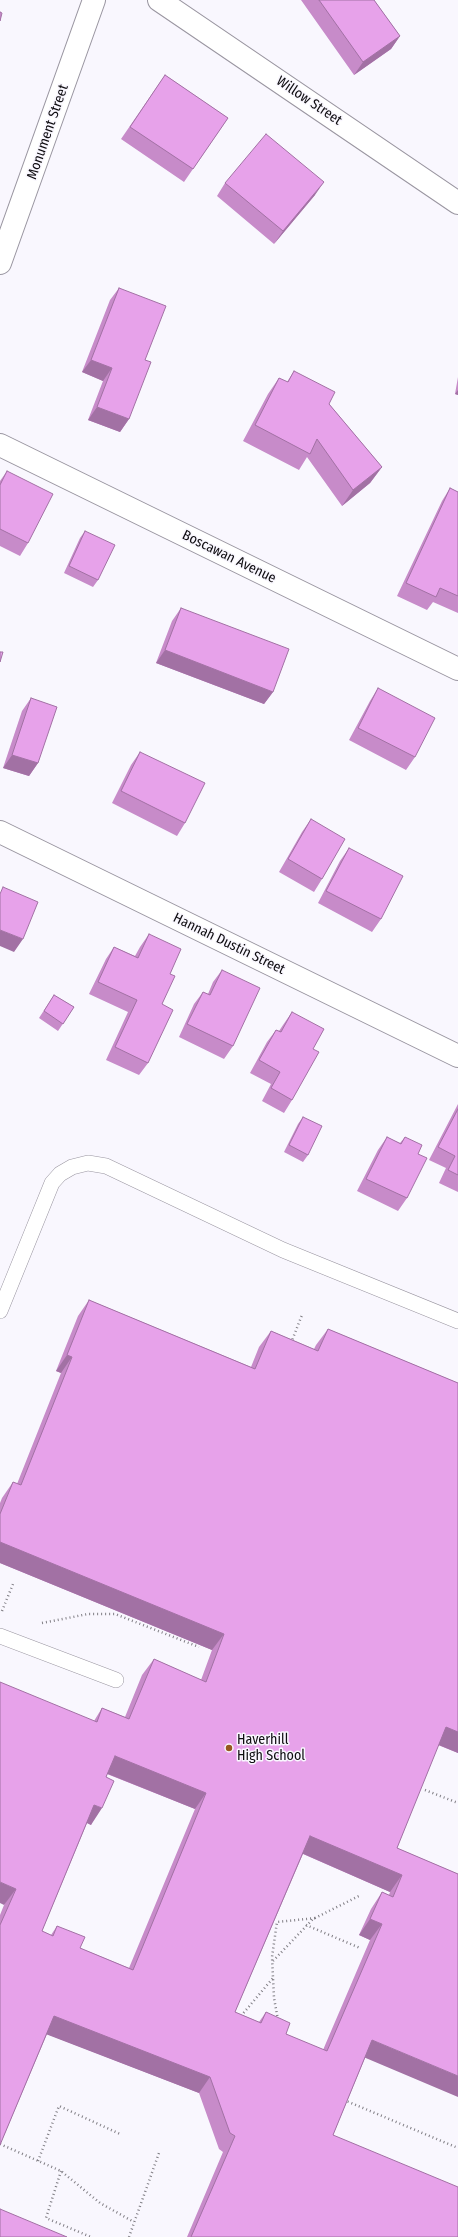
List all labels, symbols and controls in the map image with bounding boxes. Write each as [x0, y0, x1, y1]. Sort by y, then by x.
street label: Willow Street [273, 73, 345, 129]
street label: Monument Street [24, 82, 72, 182]
street label: Boscawan Avenue [179, 527, 279, 587]
street label: Hannah Dustin Street [170, 910, 288, 978]
place label: Haverhill High School [237, 1732, 305, 1764]
marker: Haverhill High School [224, 1743, 234, 1753]

